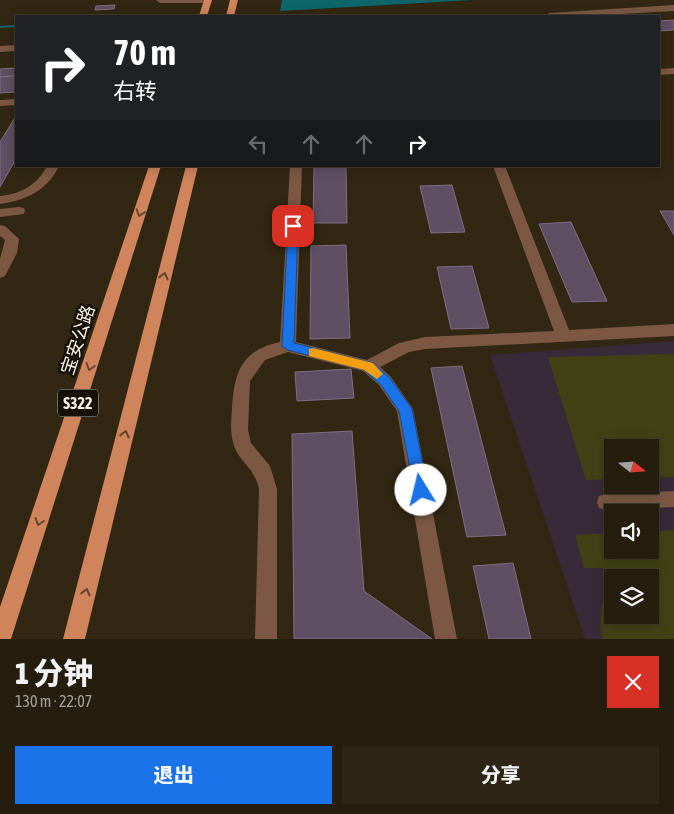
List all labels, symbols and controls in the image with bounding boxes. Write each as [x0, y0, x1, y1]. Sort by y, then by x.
text: 70 m [113, 32, 176, 72]
icon: right [30, 35, 95, 100]
text: 右转 [113, 78, 157, 104]
icon: left [244, 130, 272, 158]
icon: ahead [297, 130, 325, 158]
icon: ahead [350, 130, 378, 158]
icon: right [403, 130, 431, 158]
pin [272, 205, 314, 247]
one-way arrow [135, 208, 145, 216]
icon: arrive [279, 212, 307, 240]
one-way arrow [158, 272, 169, 281]
street label: 宝安公路 [56, 302, 99, 377]
one-way arrow [85, 363, 95, 371]
road number: S322 [58, 389, 98, 416]
one-way arrow [119, 429, 130, 438]
north arrow [604, 439, 659, 494]
map controls [604, 439, 659, 624]
position arrow [394, 463, 446, 515]
button: sound [604, 504, 659, 559]
one-way arrow [35, 517, 45, 525]
button: layers [604, 569, 659, 624]
one-way arrow [80, 588, 90, 596]
text: 1 分钟 [15, 656, 93, 690]
button: close [607, 656, 659, 708]
text: 130 m · 22:07 [15, 692, 92, 710]
button: 退出 [15, 746, 332, 804]
button: 分享 [342, 746, 659, 804]

